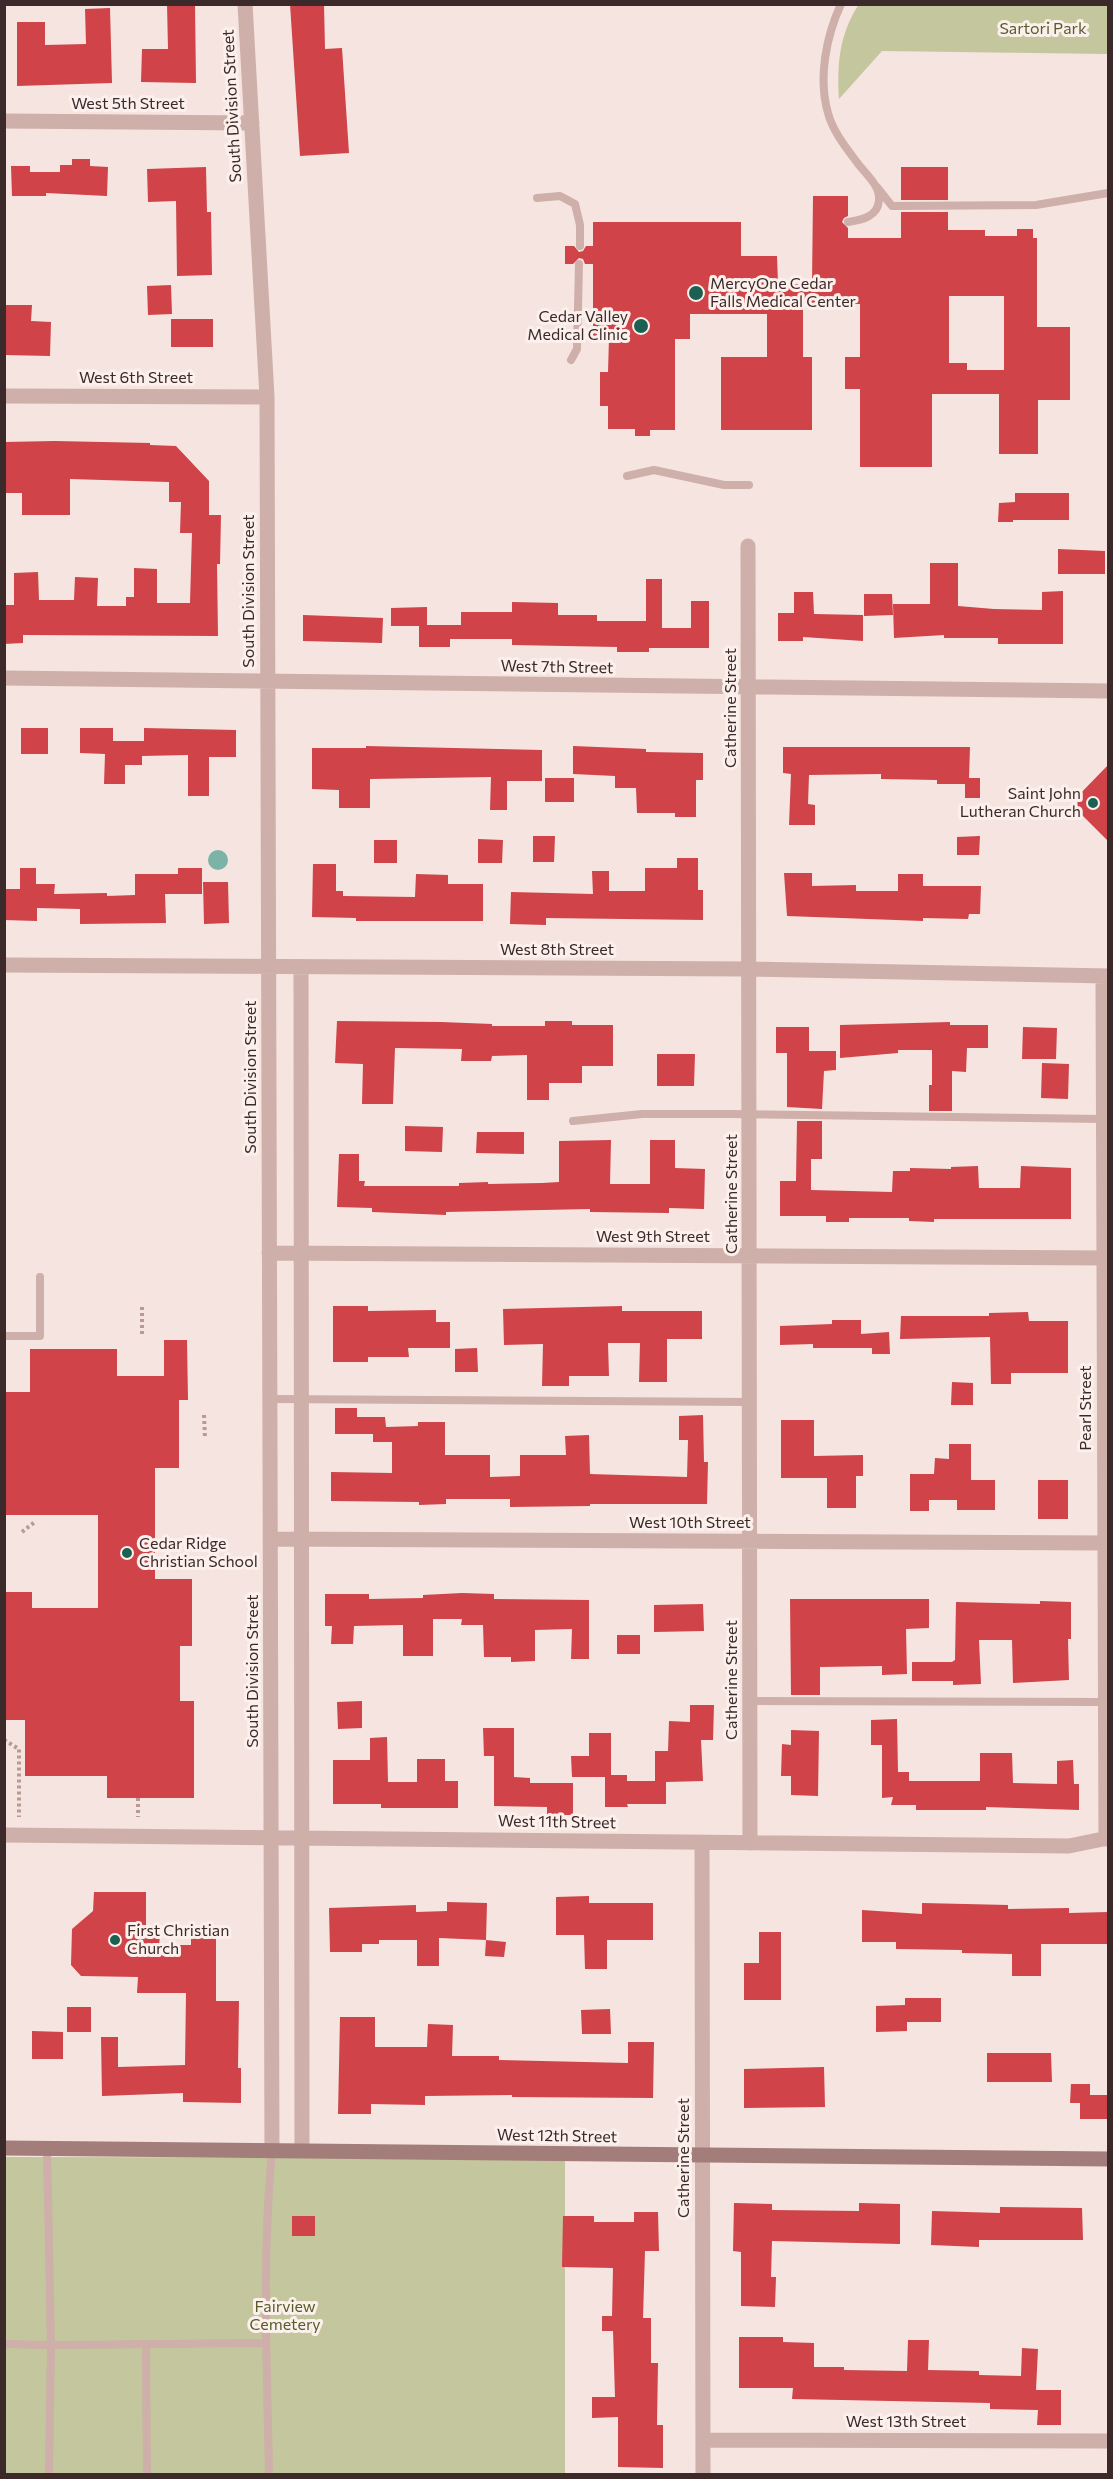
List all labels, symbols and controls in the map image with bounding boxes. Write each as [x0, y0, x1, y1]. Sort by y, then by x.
park label: Sartori Park [999, 19, 1087, 39]
street label: South Division Street [218, 29, 246, 183]
street label: West 5th Street [71, 94, 185, 114]
place label: MercyOne Cedar Falls Medical Center [710, 274, 856, 312]
marker: MercyOne Cedar Falls Medical Center [687, 284, 705, 302]
place label: Cedar Valley Medical Clinic [527, 307, 628, 345]
marker: Cedar Valley Medical Clinic [632, 317, 650, 335]
street label: West 6th Street [79, 368, 193, 388]
street label: South Division Street [239, 514, 259, 668]
street label: Catherine Street [721, 648, 741, 768]
street label: West 7th Street [500, 656, 614, 678]
place label: Saint John Lutheran Church [960, 784, 1081, 822]
marker: Saint John Lutheran Church [1086, 796, 1100, 810]
street label: West 8th Street [500, 940, 614, 960]
street label: South Division Street [241, 1000, 261, 1154]
street label: Catherine Street [722, 1134, 742, 1254]
street label: West 9th Street [596, 1227, 710, 1247]
street label: Pearl Street [1076, 1365, 1096, 1451]
street label: West 10th Street [629, 1513, 751, 1533]
place label: Cedar Ridge Christian School [139, 1534, 258, 1572]
marker: Cedar Ridge Christian School [120, 1546, 134, 1560]
street label: South Division Street [243, 1594, 263, 1748]
street label: Catherine Street [722, 1620, 742, 1740]
street label: West 11th Street [498, 1811, 616, 1833]
place label: First Christian Church [127, 1921, 229, 1959]
marker: First Christian Church [108, 1933, 122, 1947]
street label: Catherine Street [674, 2098, 694, 2218]
street label: West 12th Street [497, 2125, 617, 2147]
park label: Fairview Cemetery [249, 2297, 321, 2335]
street label: West 13th Street [846, 2412, 966, 2432]

